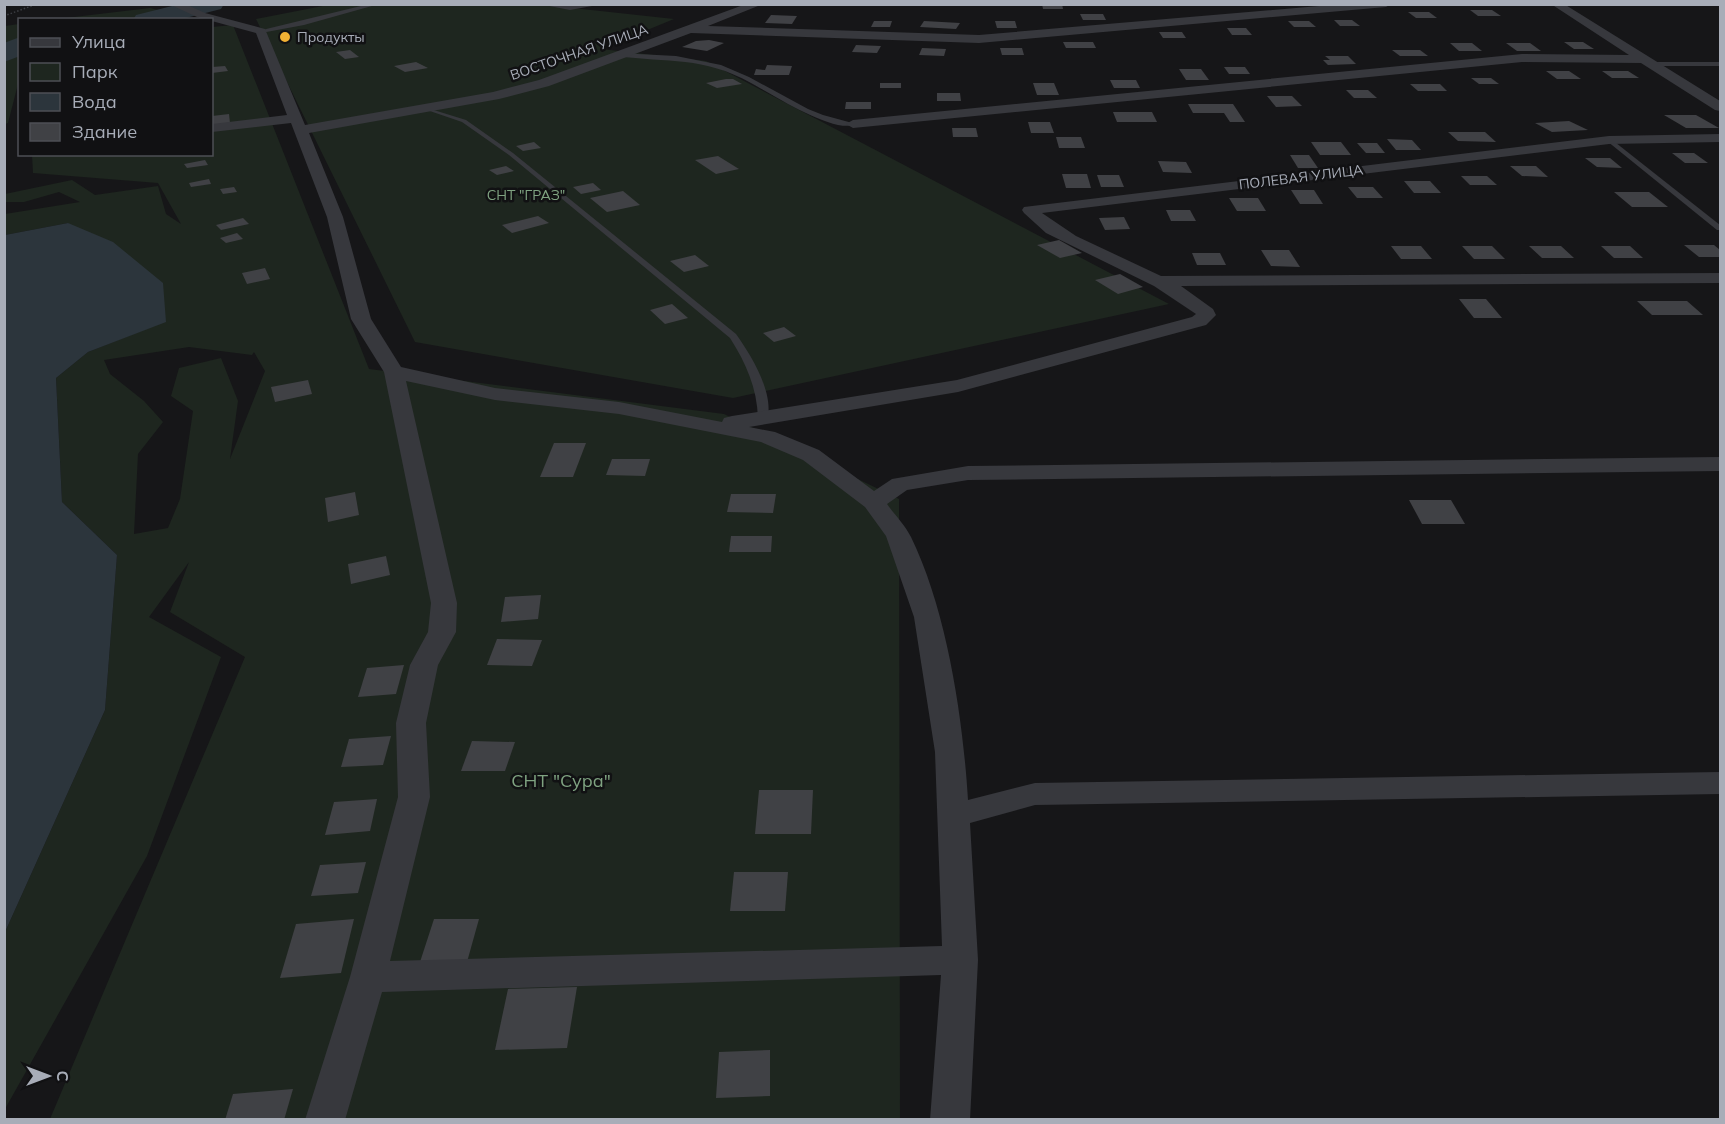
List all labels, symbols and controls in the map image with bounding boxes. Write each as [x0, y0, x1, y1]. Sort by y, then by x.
legend [18, 18, 213, 156]
street label: ВОСТОЧНАЯ УЛИЦА [508, 20, 651, 84]
place label: Продукты [297, 28, 365, 46]
text: Улица [71, 30, 126, 53]
marker: Продукты [278, 30, 292, 44]
text: Парк [72, 60, 118, 83]
text: Вода [72, 90, 117, 113]
text: Здание [72, 120, 137, 143]
street label: ПОЛЕВАЯ УЛИЦА [1238, 160, 1365, 194]
park label: СНТ "ГРАЗ" [487, 186, 565, 204]
park label: СНТ "Сура" [511, 769, 611, 792]
north arrow [18, 1046, 78, 1106]
text: С [53, 1071, 73, 1082]

